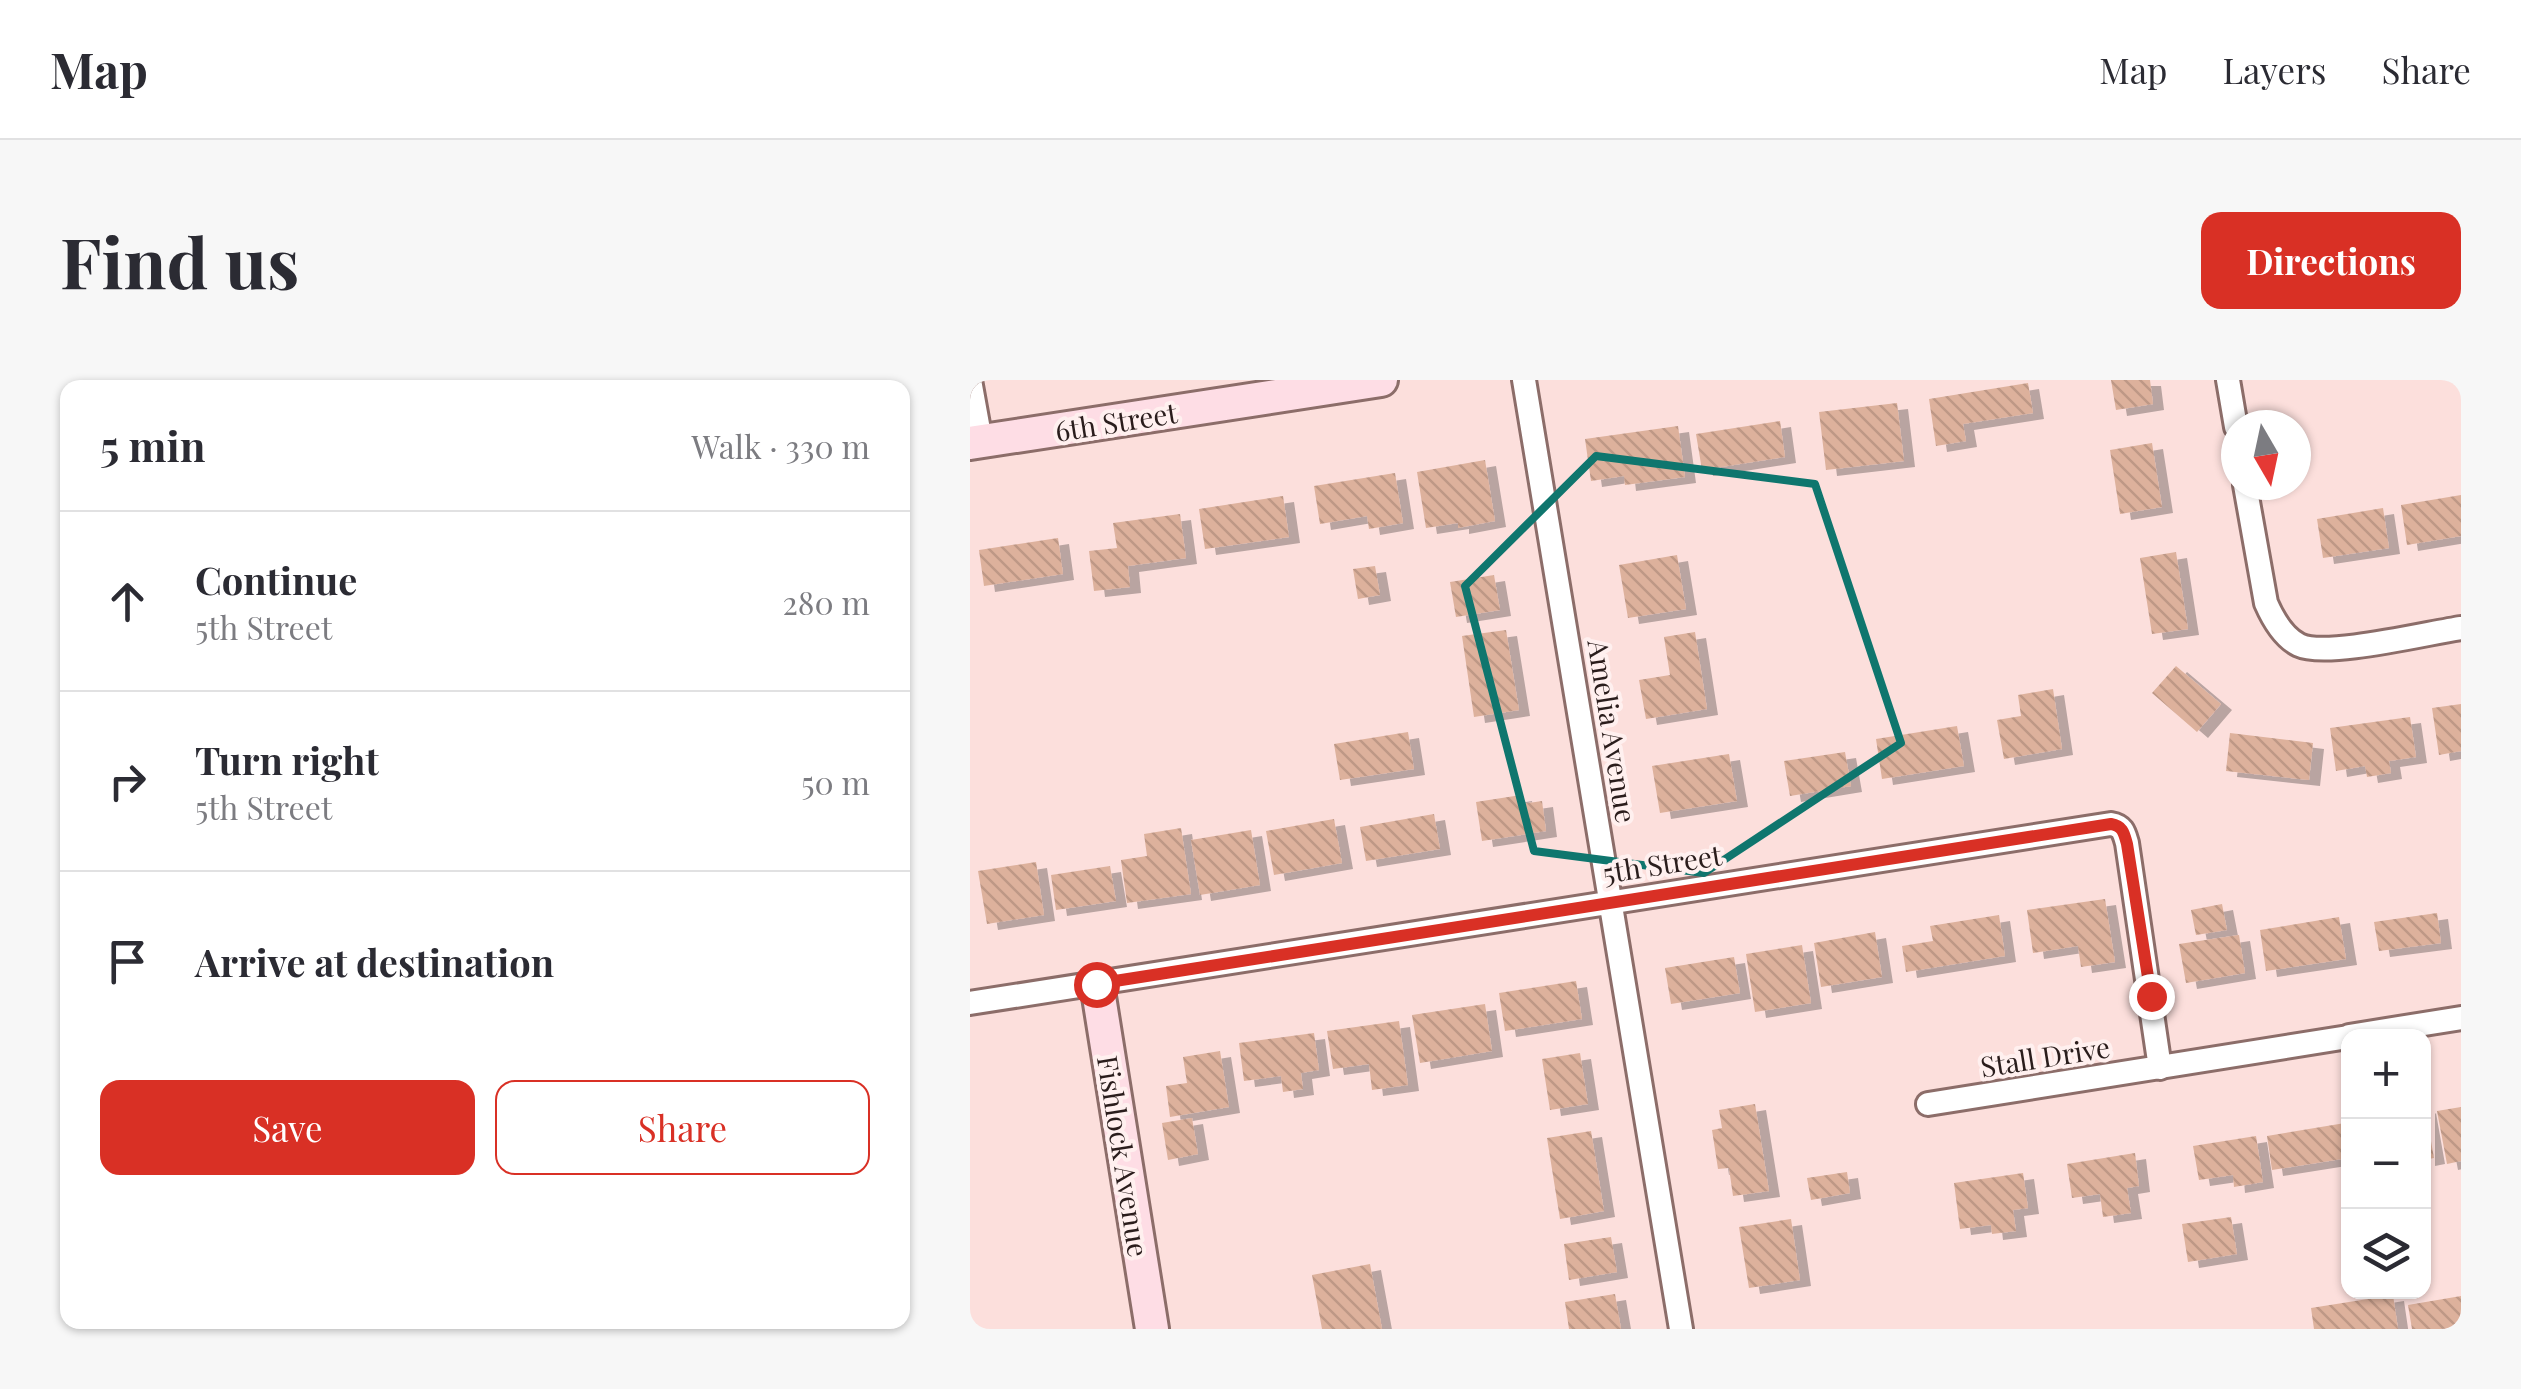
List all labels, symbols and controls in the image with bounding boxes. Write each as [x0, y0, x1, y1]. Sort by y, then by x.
text: Map [50, 37, 148, 101]
text: Map [2099, 46, 2167, 93]
text: Layers [2222, 46, 2327, 93]
text: Share [2382, 46, 2471, 93]
button: Directions [2201, 212, 2461, 309]
text: Find us [60, 213, 299, 307]
street label: 6th Street [1052, 393, 1181, 449]
north arrow [2221, 410, 2311, 500]
text: 5 min [100, 417, 205, 473]
text: Walk · 330 m [692, 424, 870, 467]
text: Continue [195, 554, 357, 605]
icon: ahead [100, 574, 155, 629]
text: 280 m [782, 580, 870, 623]
text: 5th Street [195, 605, 332, 648]
street label: Amelia Avenue [1580, 636, 1646, 825]
text: Turn right [195, 734, 379, 785]
icon: right [100, 754, 155, 809]
text: 50 m [801, 760, 870, 803]
text: 5th Street [195, 785, 332, 828]
street label: 5th Street [1600, 835, 1725, 891]
icon: arrive [100, 934, 155, 989]
text: Arrive at destination [195, 936, 554, 987]
route start [1074, 962, 1120, 1008]
route end [2129, 974, 2175, 1020]
street label: Stall Drive [1978, 1028, 2112, 1084]
map controls [2341, 1029, 2431, 1299]
button: + [2341, 1029, 2431, 1119]
street label: Fishlock Avenue [1090, 1053, 1158, 1259]
button: Save [100, 1080, 475, 1175]
button: Share [495, 1080, 870, 1175]
button: − [2341, 1119, 2431, 1209]
button: layers [2341, 1209, 2431, 1299]

